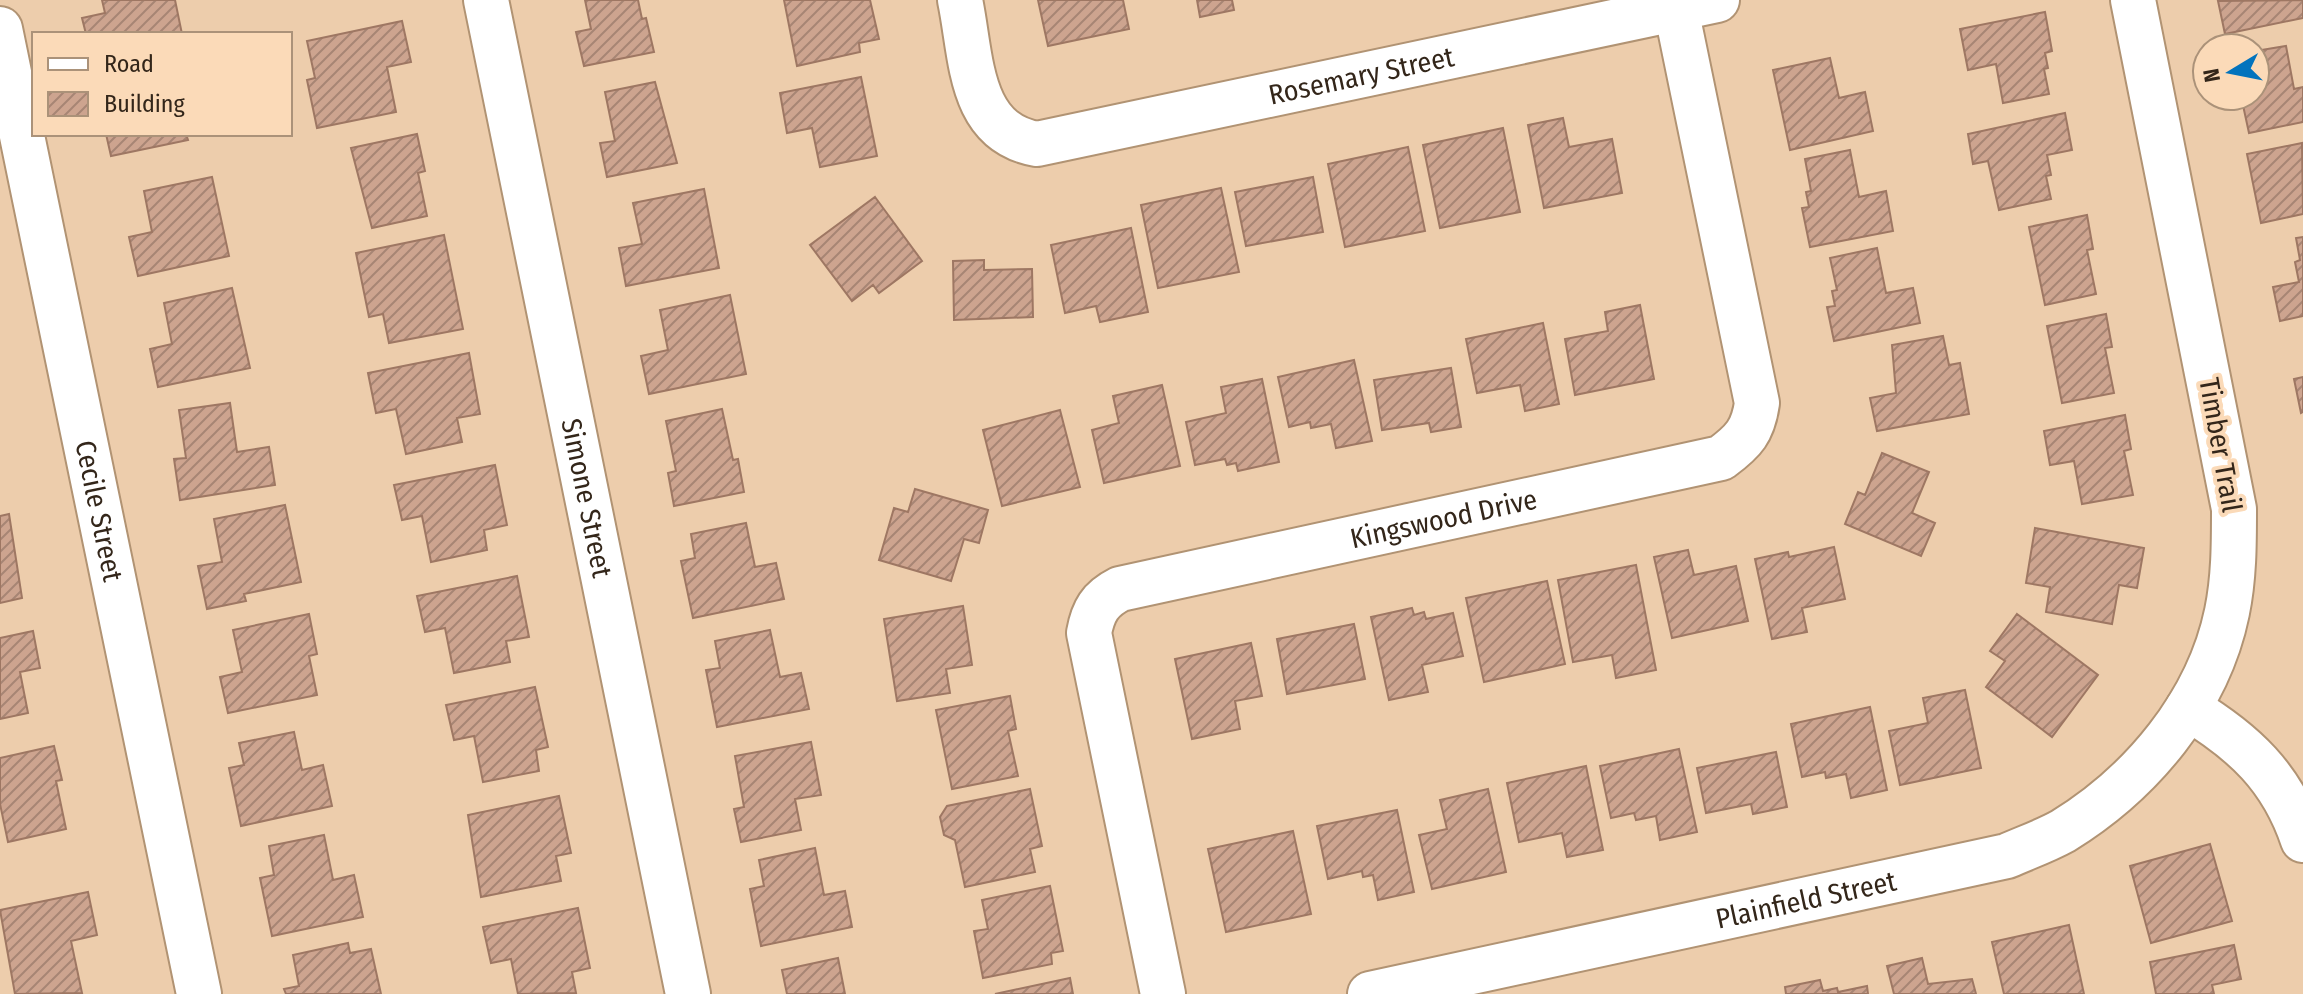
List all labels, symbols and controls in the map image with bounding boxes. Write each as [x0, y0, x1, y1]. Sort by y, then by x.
legend [32, 32, 292, 136]
north arrow [2191, 32, 2271, 112]
street label: Rosemary Street [1266, 40, 1458, 112]
text: Road [104, 50, 154, 78]
text: N [2197, 67, 2226, 84]
text: Building [104, 90, 186, 118]
street label: Timber Trail [2192, 375, 2249, 515]
street label: Simone Street [554, 416, 619, 581]
street label: Cecile Street [68, 438, 130, 585]
street label: Kingswood Drive [1347, 483, 1540, 555]
street label: Plainfield Street [1713, 864, 1900, 936]

